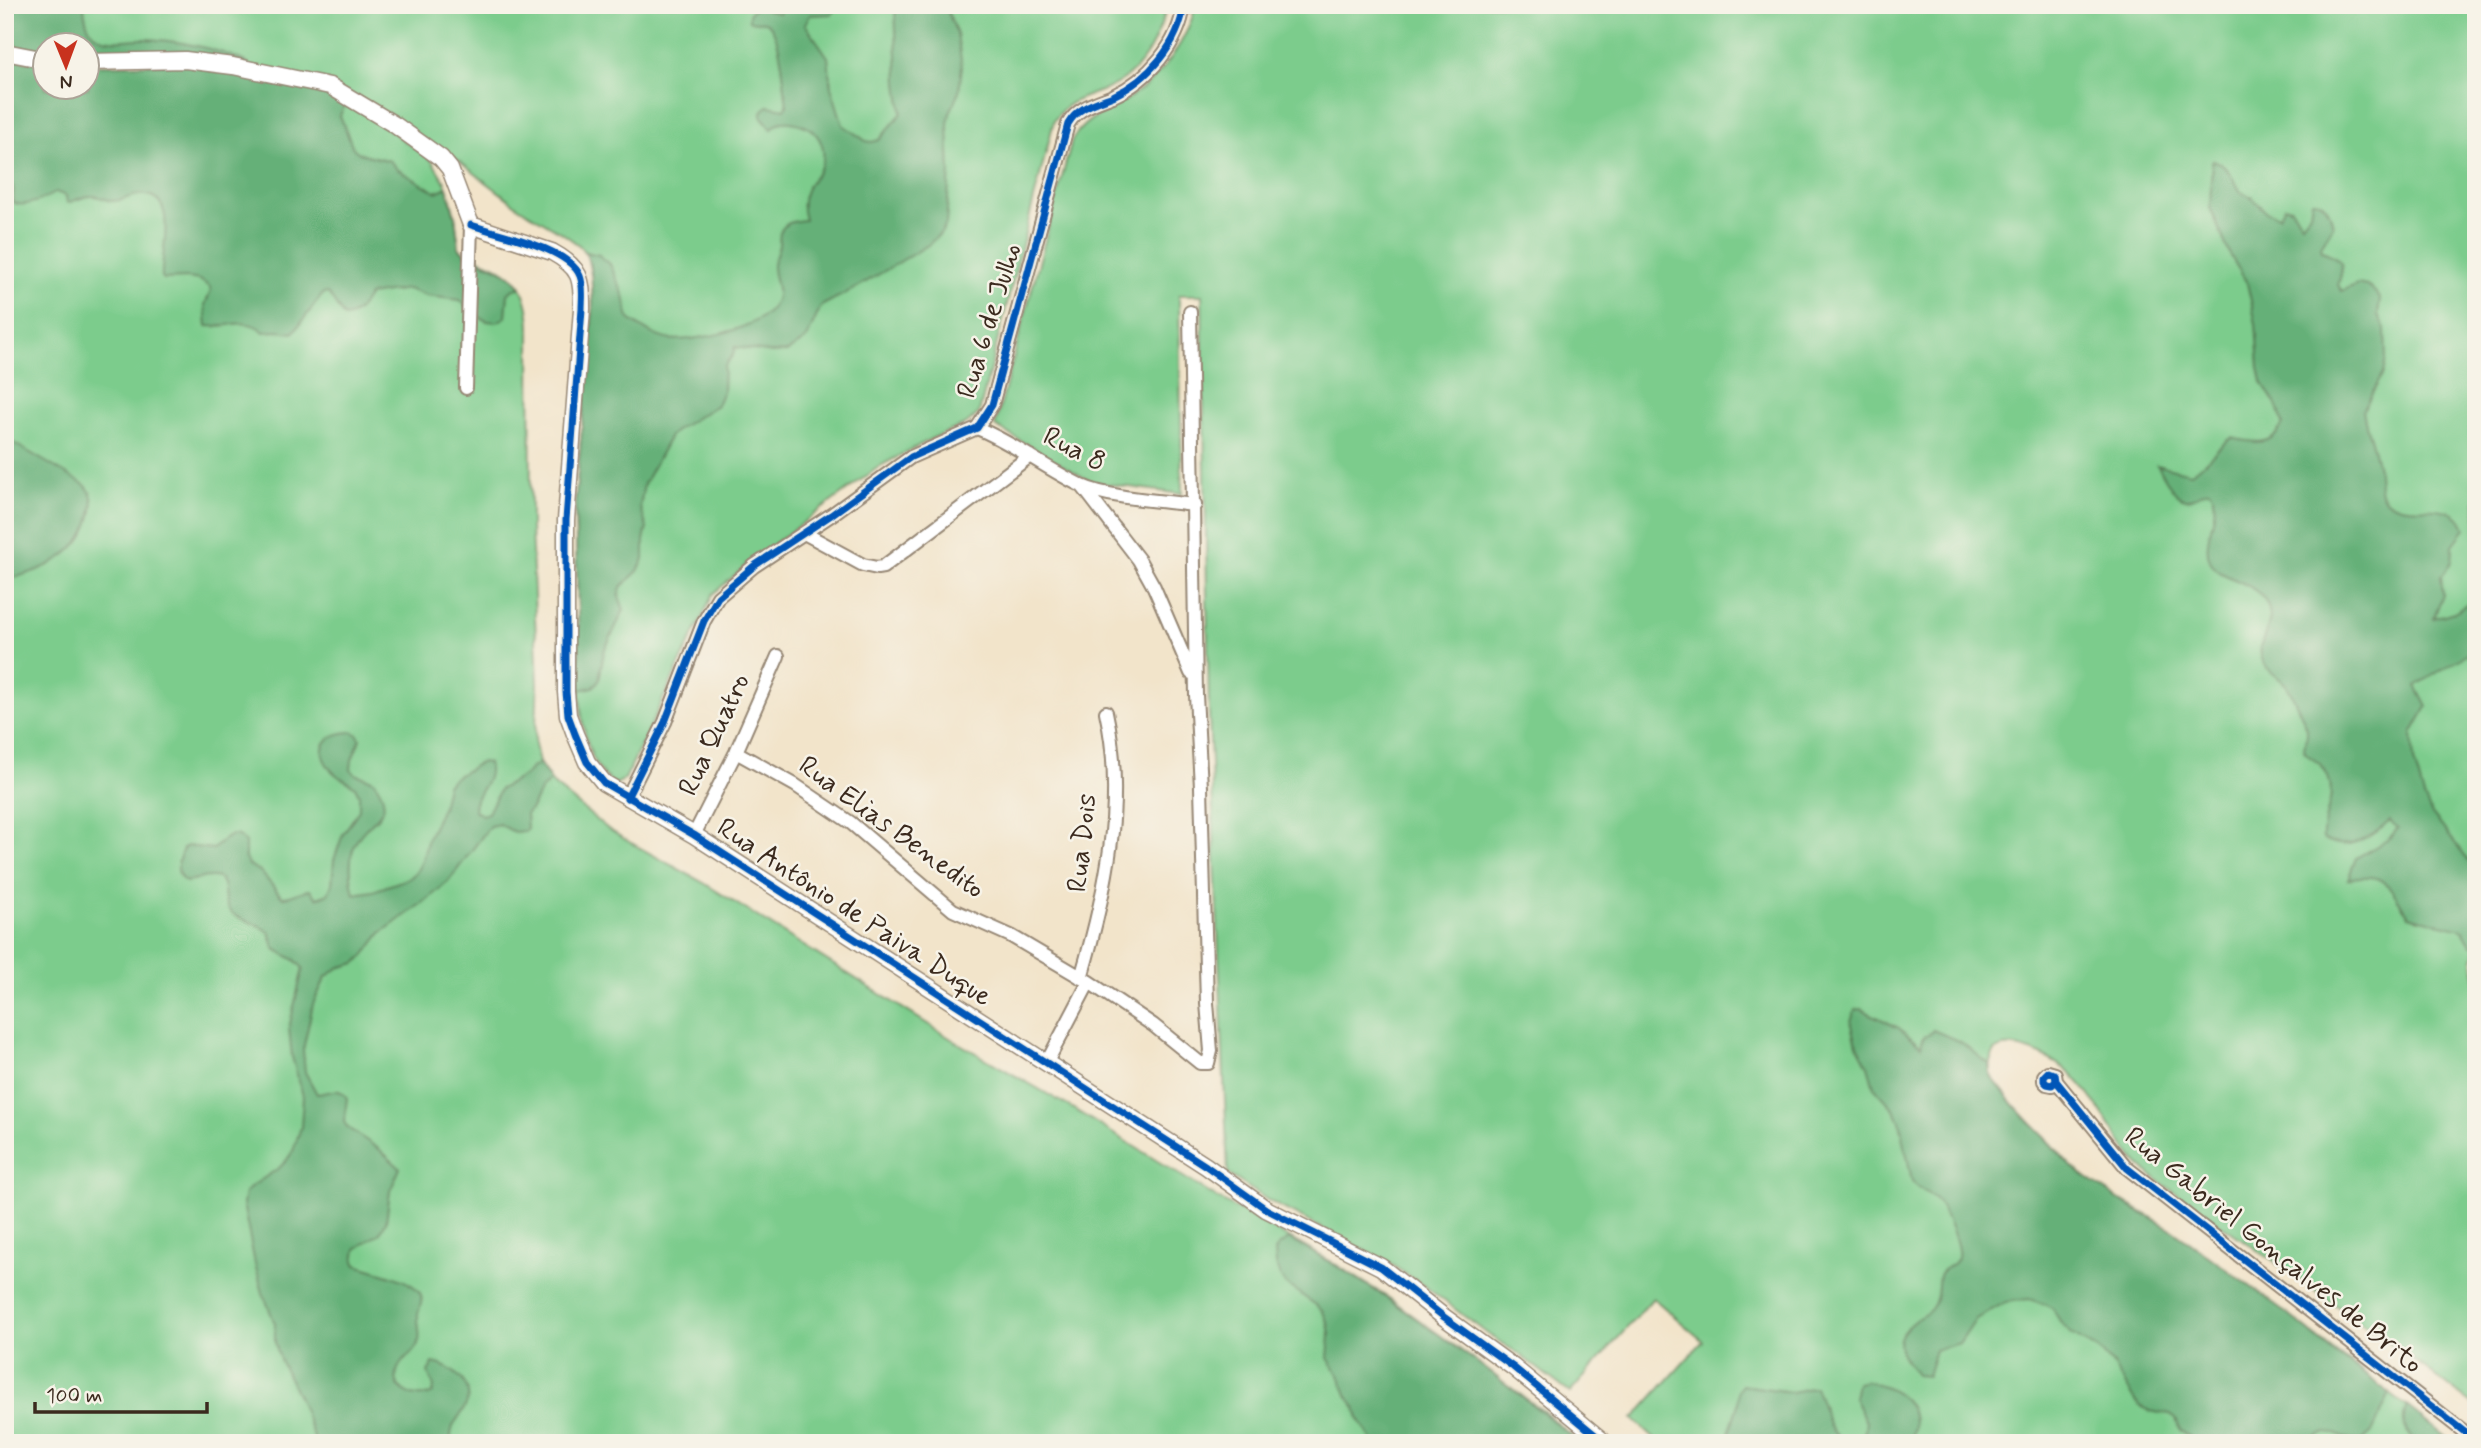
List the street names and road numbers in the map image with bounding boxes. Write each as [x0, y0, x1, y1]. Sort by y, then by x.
street label: Rua 6 de Julho [949, 239, 1031, 403]
street label: Rua 8 [1036, 419, 1112, 481]
street label: Rua Quatro [671, 668, 759, 802]
street label: Rua Elias Benedito [790, 748, 992, 908]
street label: Rua Dois [1059, 792, 1107, 894]
street label: Rua Antônio de Paiva Duque [709, 810, 999, 1016]
street label: Rua Gabriel Gonçalves de Brito [2116, 1119, 2430, 1383]

